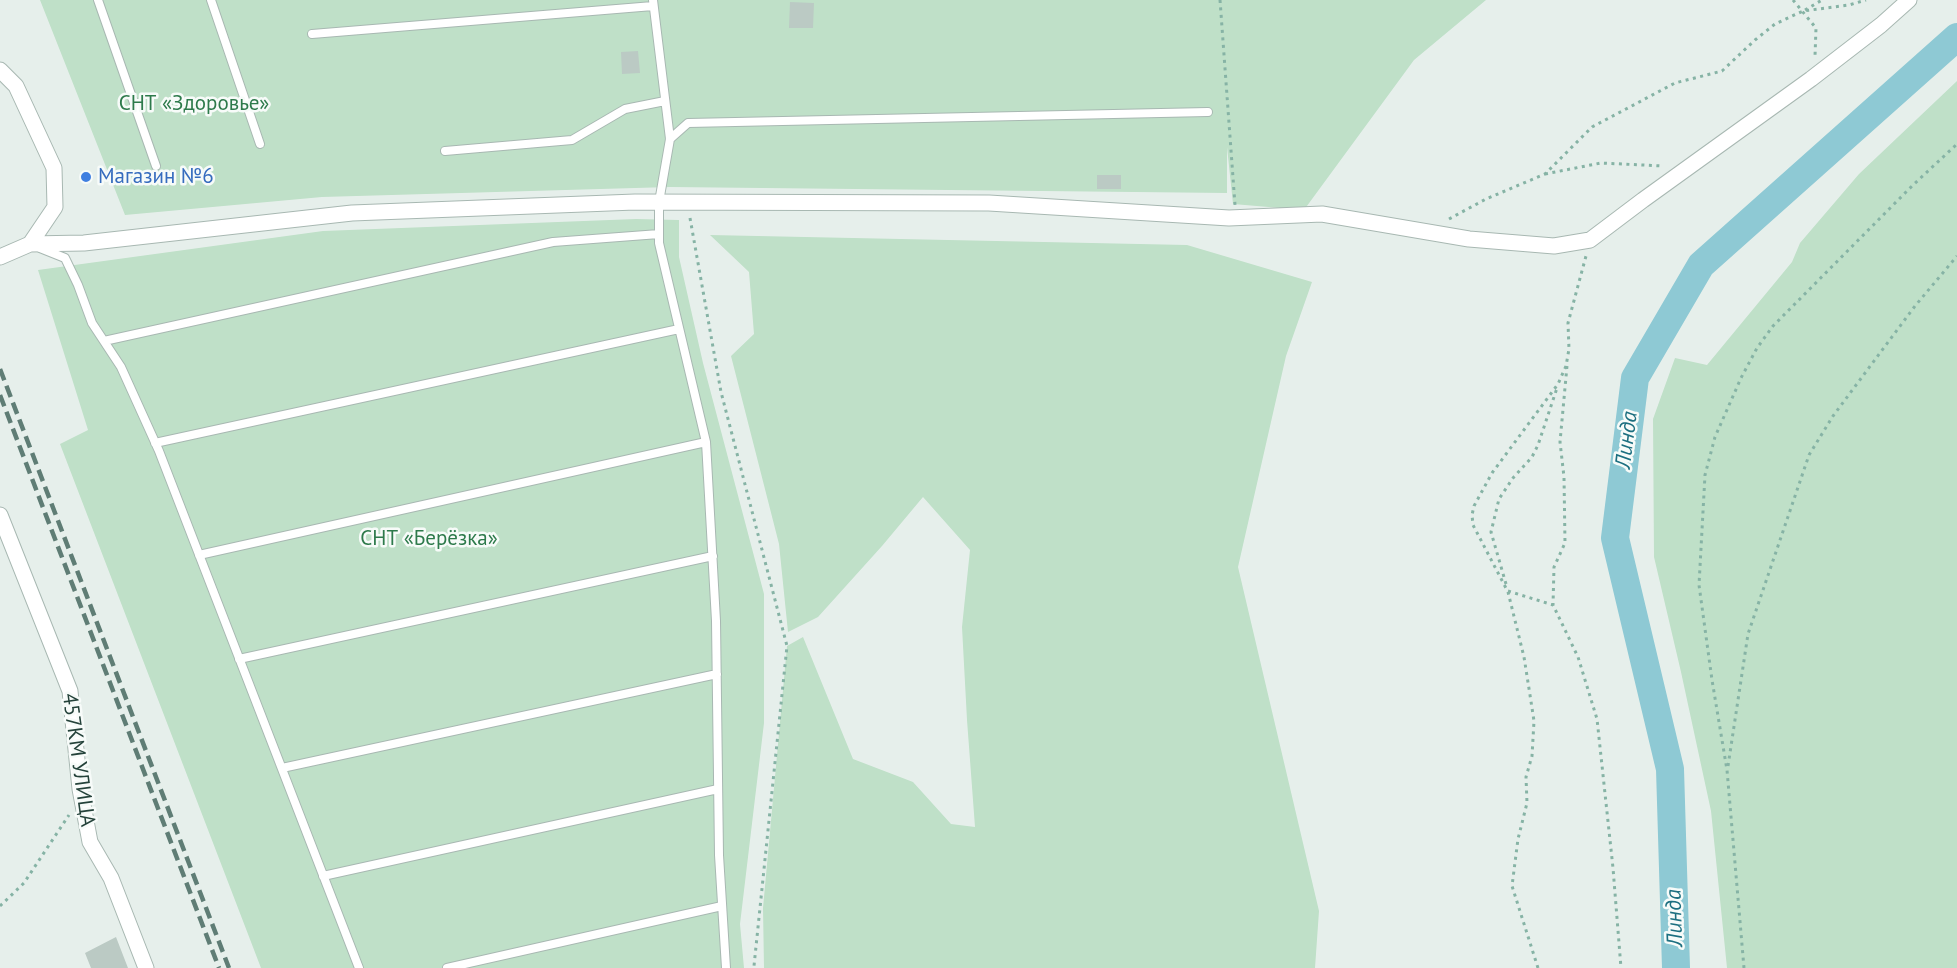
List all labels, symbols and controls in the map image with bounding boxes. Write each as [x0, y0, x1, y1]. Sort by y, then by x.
park label: СНТ «Здоровье» [119, 91, 269, 117]
place label: Магазин №6 [98, 164, 214, 190]
marker: Магазин №6 [79, 170, 93, 184]
water label: Линда [1610, 410, 1644, 470]
park label: СНТ «Берёзка» [360, 526, 498, 552]
street label: 457КМ УЛИЦА [56, 692, 100, 828]
water label: Линда [1661, 889, 1689, 947]

